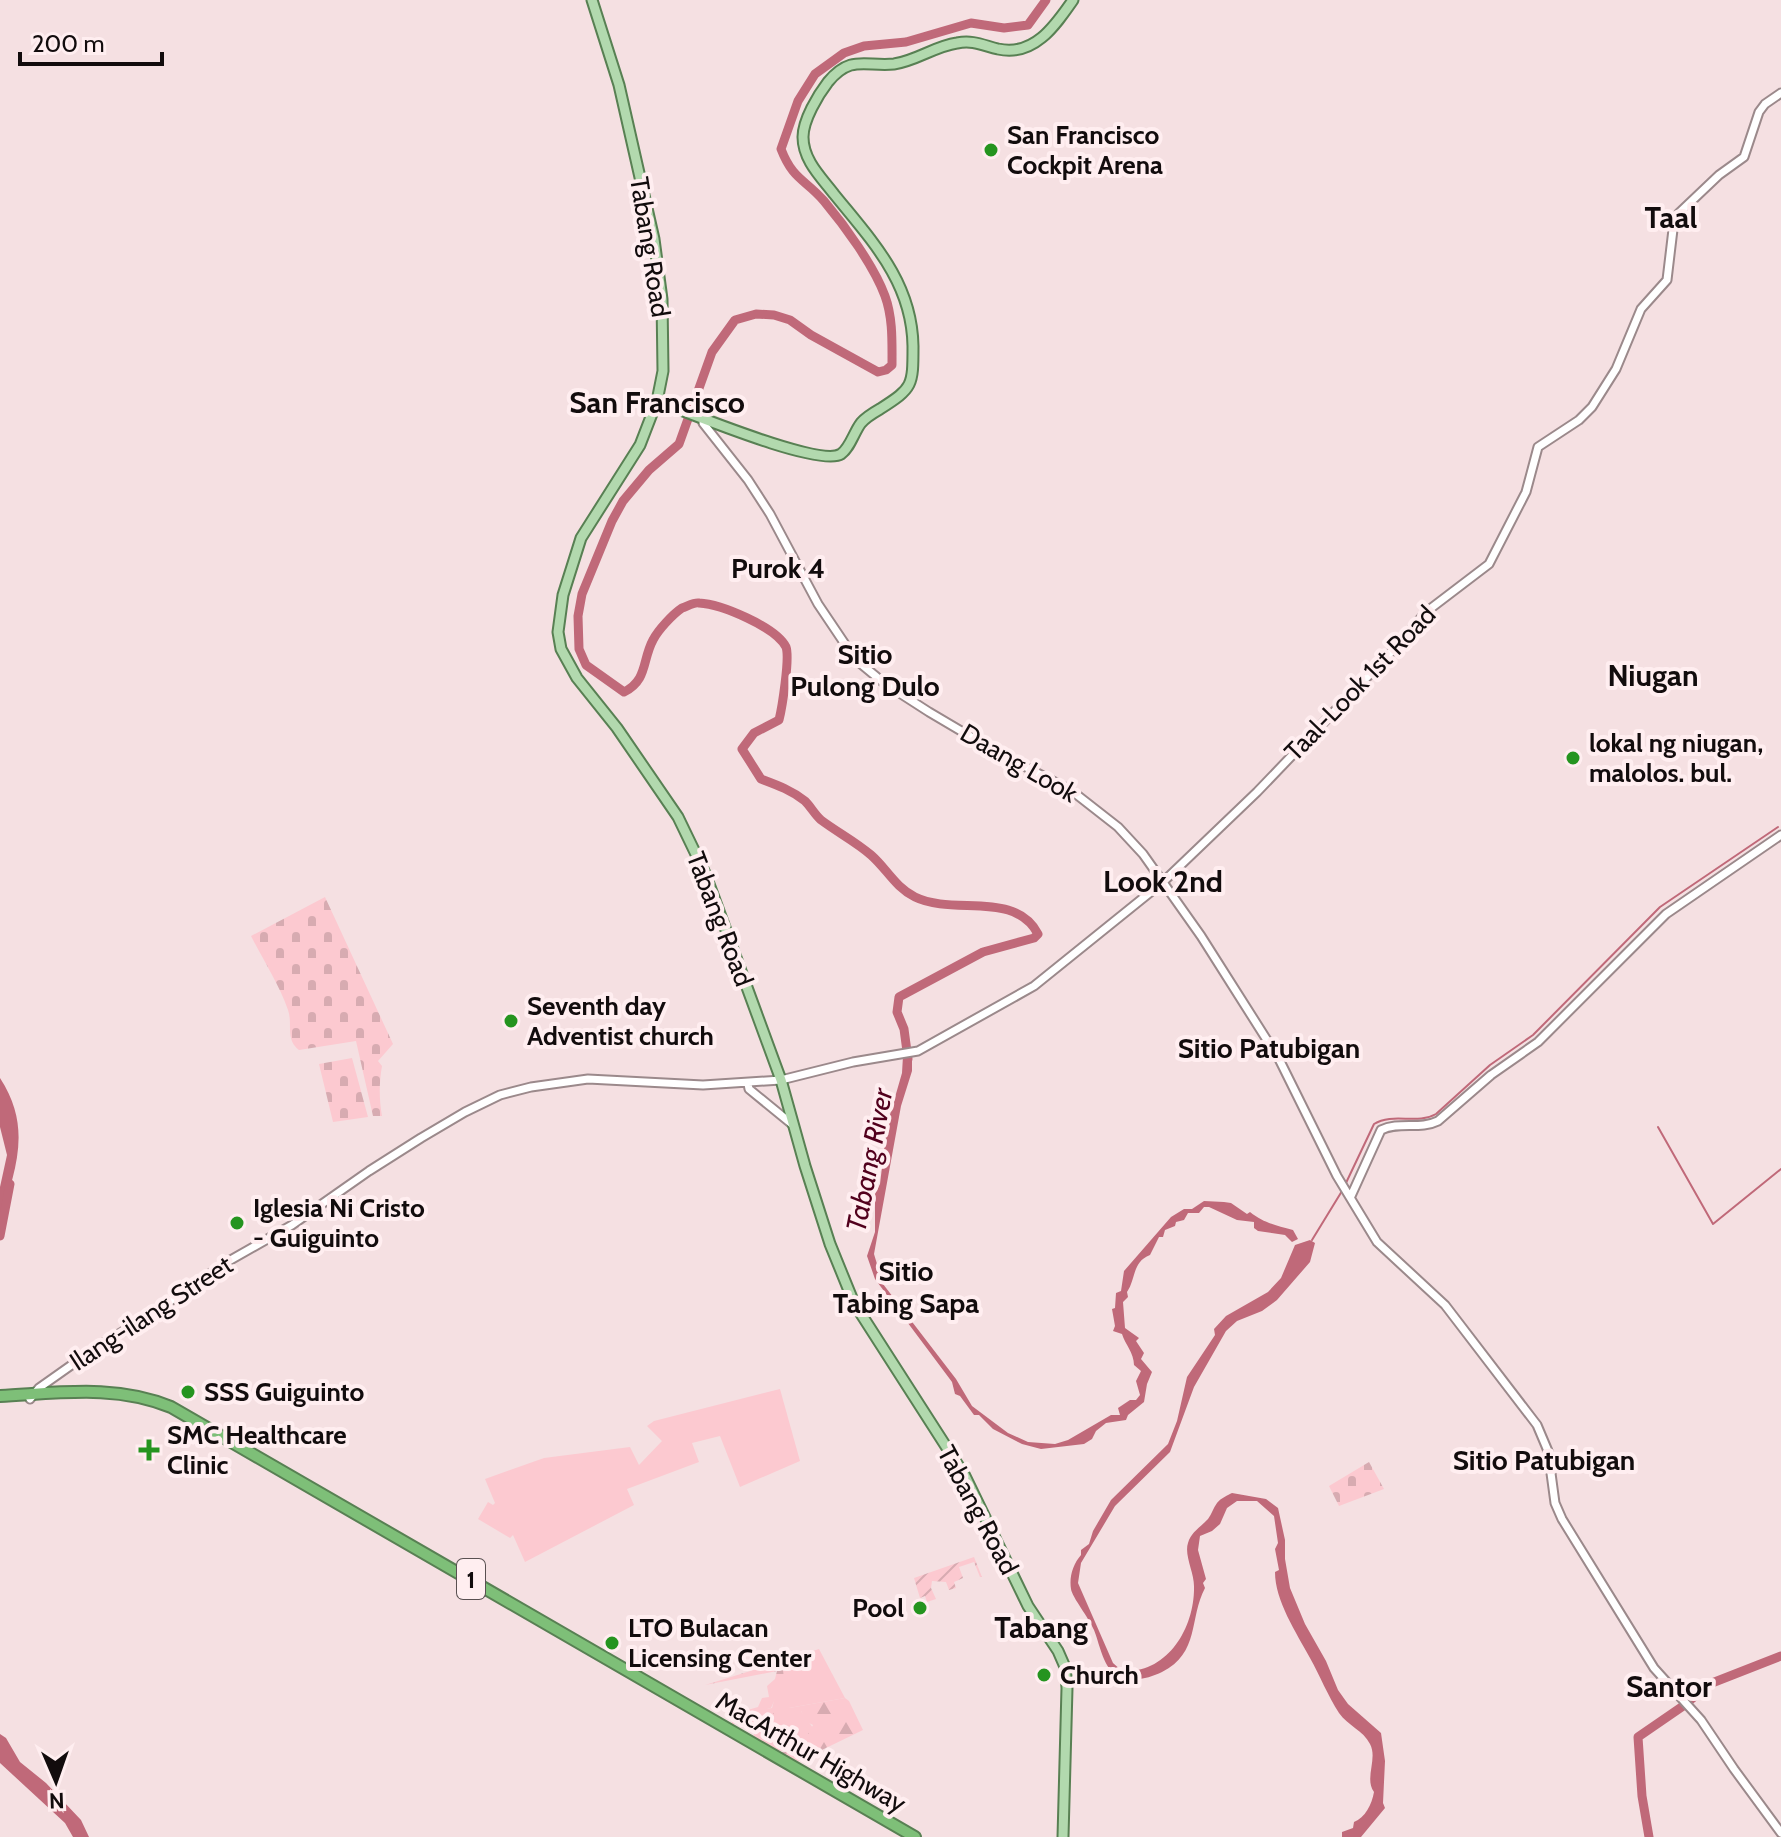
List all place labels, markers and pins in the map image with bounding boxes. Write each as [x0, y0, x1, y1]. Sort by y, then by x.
place label: San Francisco Cockpit Arena [1007, 119, 1163, 181]
marker: San Francisco Cockpit Arena [982, 141, 1000, 159]
place label: lokal ng niugan, malolos. bul. [1589, 727, 1763, 789]
marker: lokal ng niugan, malolos. bul. [1564, 749, 1582, 767]
place label: Seventh day Adventist church [527, 990, 714, 1052]
marker: Seventh day Adventist church [502, 1012, 520, 1030]
place label: Iglesia Ni Cristo - Guiguinto [253, 1192, 425, 1254]
marker: Iglesia Ni Cristo - Guiguinto [228, 1214, 246, 1232]
place label: SSS Guiguinto [204, 1376, 365, 1408]
marker: SSS Guiguinto [179, 1383, 197, 1401]
place label: SMC Healthcare Clinic [167, 1419, 347, 1481]
marker: SMC Healthcare Clinic [138, 1439, 160, 1461]
place label: Pool [852, 1592, 904, 1624]
marker: Pool [911, 1599, 929, 1617]
place label: LTO Bulacan Licensing Center [628, 1612, 812, 1674]
marker: LTO Bulacan Licensing Center [603, 1634, 621, 1652]
place label: Church [1060, 1659, 1139, 1691]
marker: Church [1035, 1666, 1053, 1684]

